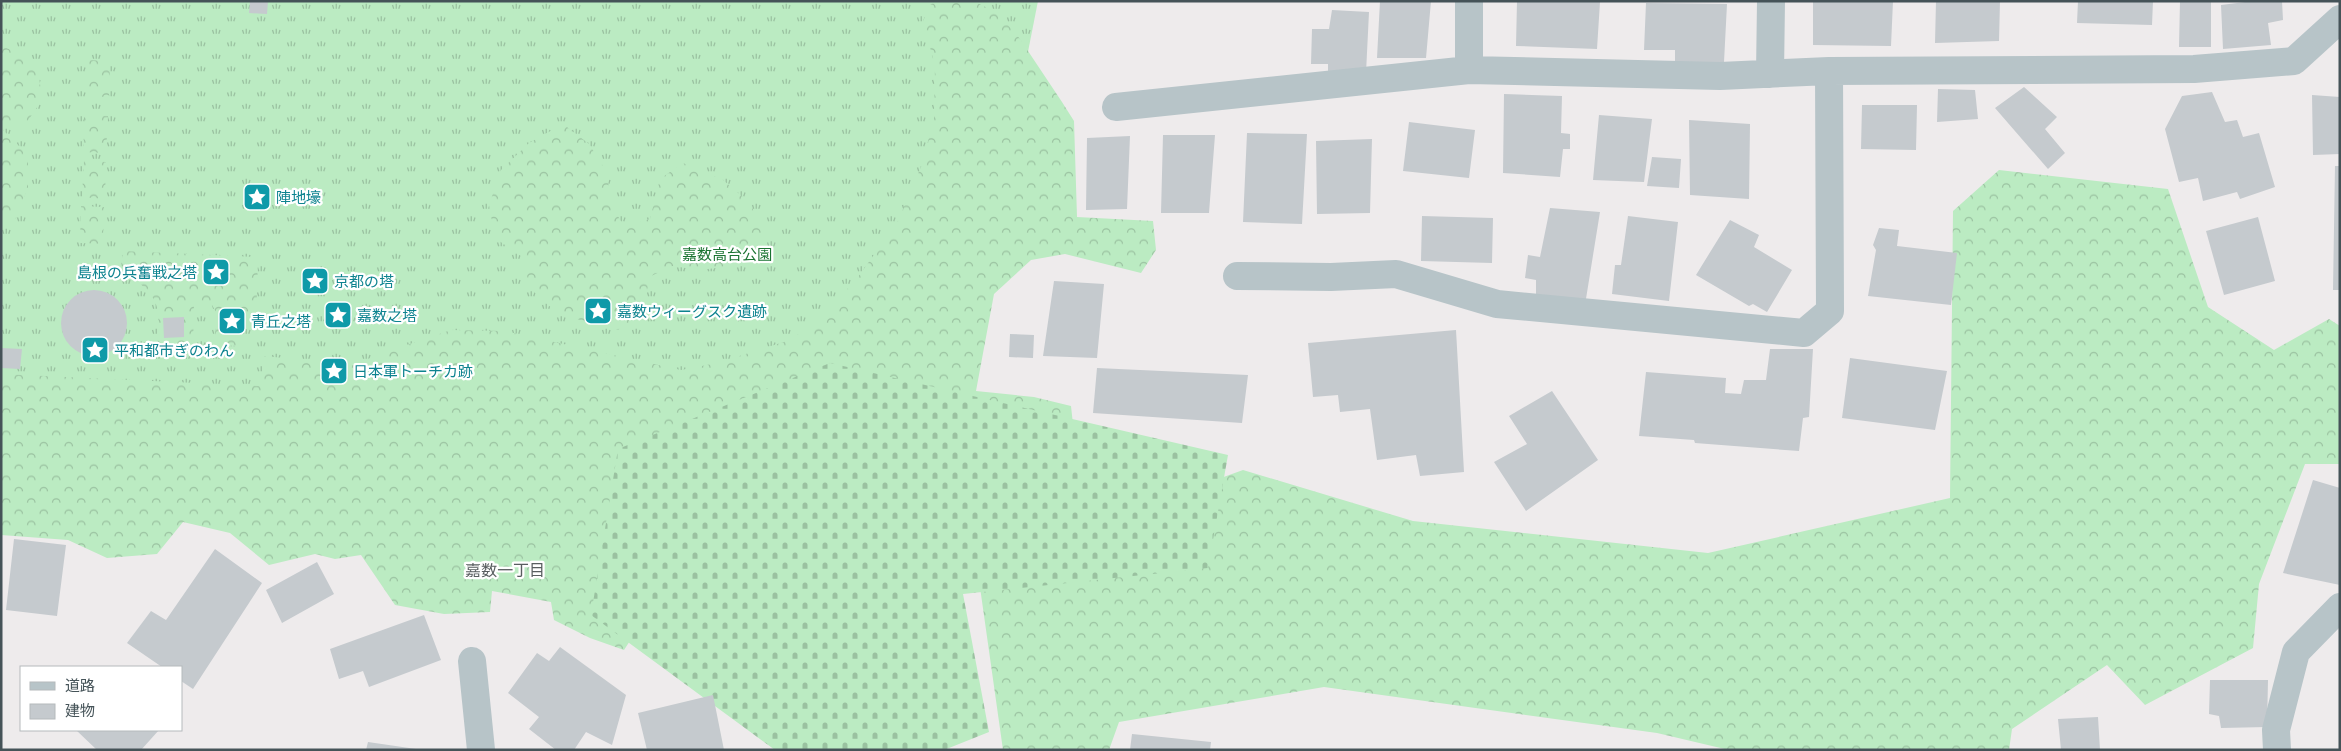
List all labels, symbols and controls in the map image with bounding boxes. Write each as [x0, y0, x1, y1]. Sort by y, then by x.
place icon: 陣地壕 [242, 182, 272, 212]
place label: 陣地壕 [276, 187, 321, 208]
park label: 嘉数高台公園 [682, 244, 772, 265]
place icon: 島根の兵奮戦之塔 [201, 257, 231, 287]
place label: 島根の兵奮戦之塔 [77, 262, 197, 283]
place icon: 京都の塔 [300, 266, 330, 296]
place label: 京都の塔 [334, 271, 394, 292]
place icon: 嘉数ウィーグスク遺跡 [583, 296, 613, 326]
place icon: 嘉数之塔 [323, 300, 353, 330]
place label: 嘉数ウィーグスク遺跡 [617, 301, 767, 322]
place label: 嘉数之塔 [357, 305, 417, 326]
place icon: 青丘之塔 [217, 306, 247, 336]
place label: 青丘之塔 [251, 311, 311, 332]
place icon: 平和都市ぎのわん [80, 335, 110, 365]
place label: 平和都市ぎのわん [114, 340, 234, 361]
place icon: 日本軍トーチカ跡 [319, 356, 349, 386]
place label: 日本軍トーチカ跡 [353, 361, 473, 382]
district label: 嘉数一丁目 [465, 559, 545, 581]
legend [20, 666, 182, 731]
text: 道路 [65, 675, 95, 696]
text: 建物 [65, 700, 95, 721]

